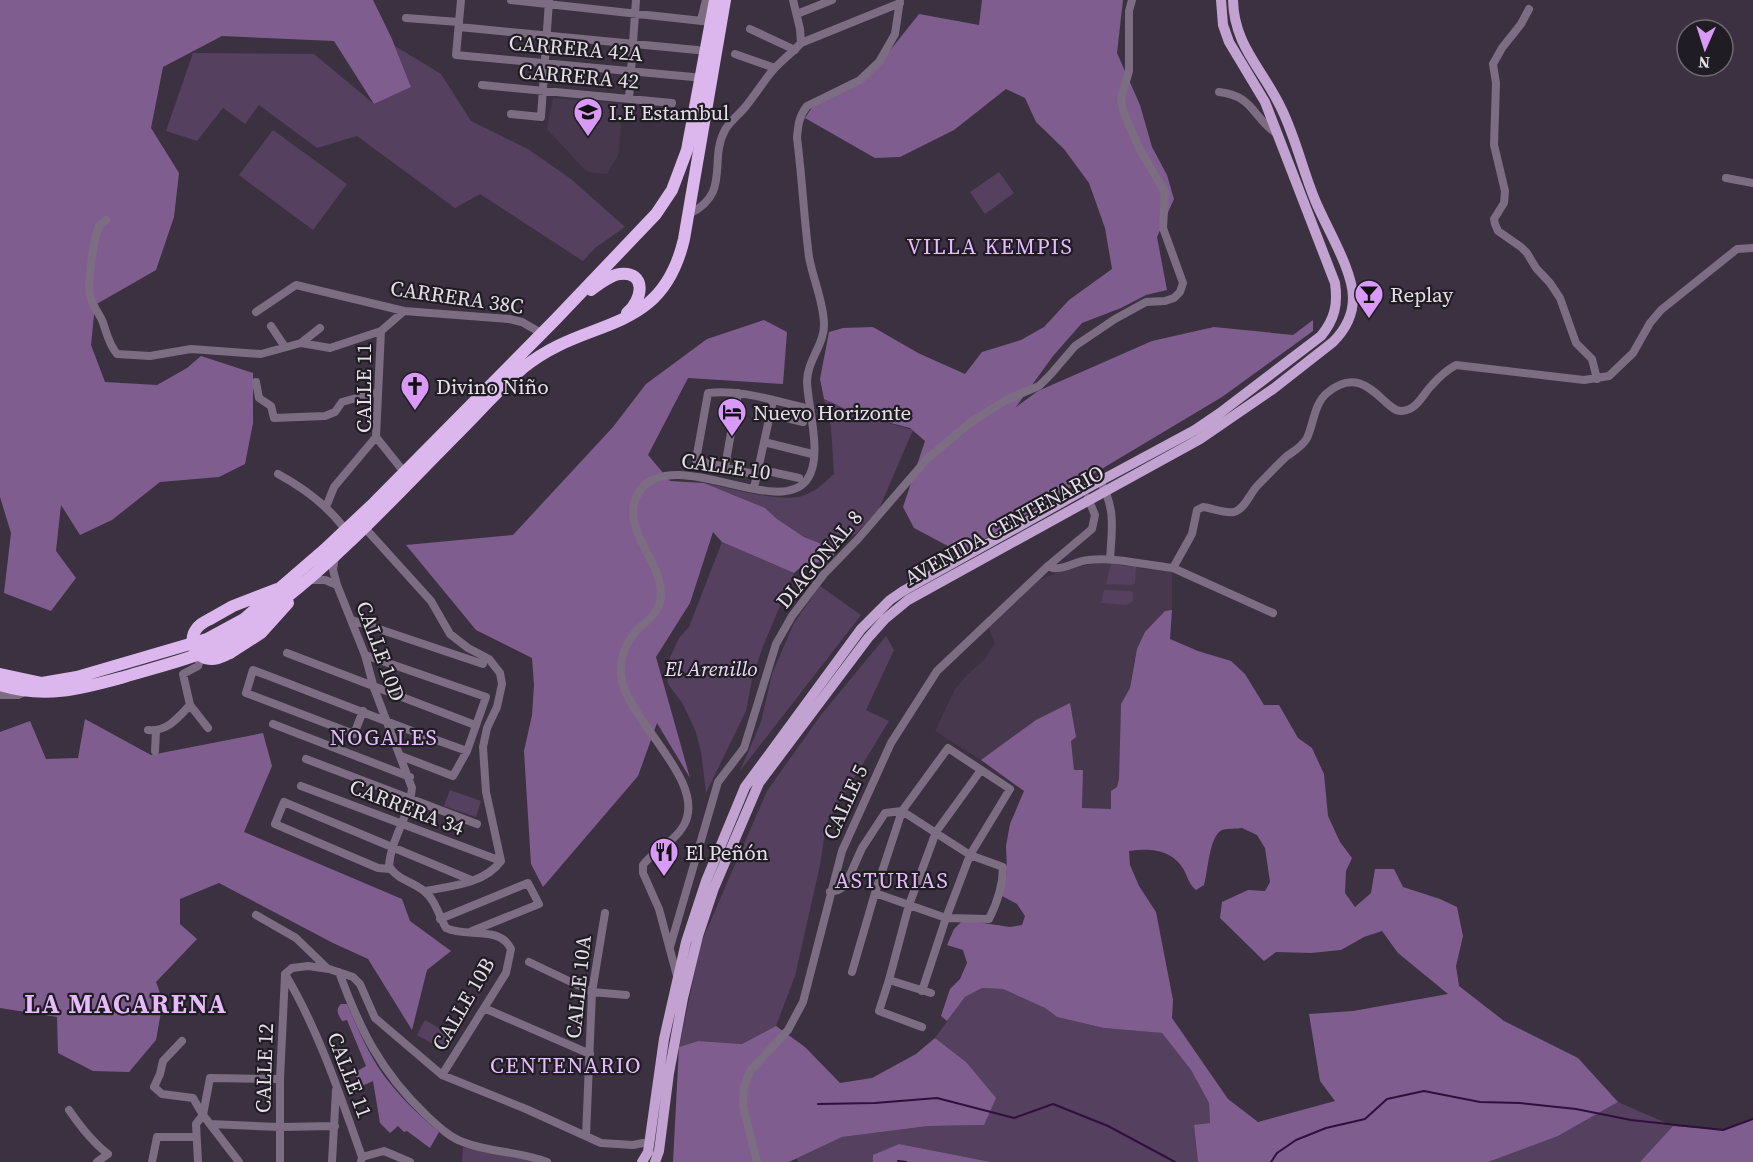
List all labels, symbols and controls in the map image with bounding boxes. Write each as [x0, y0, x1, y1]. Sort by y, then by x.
north arrow [1675, 18, 1735, 78]
street label: CARRERA 42A [508, 28, 644, 68]
text: N [1697, 52, 1711, 74]
street label: CARRERA 42 [518, 56, 640, 96]
school or university icon: I.E Estambul [572, 96, 604, 138]
place label: I.E Estambul [609, 98, 729, 127]
district label: VILLA KEMPIS [907, 231, 1073, 261]
street label: CARRERA 38C [389, 273, 525, 321]
bar icon: Replay [1353, 278, 1385, 320]
place label: Replay [1390, 280, 1454, 309]
street label: CALLE 11 [349, 343, 378, 433]
church icon: Divino Niño [399, 370, 431, 412]
place label: Divino Niño [436, 372, 549, 401]
hotel icon: Nuevo Horizonte [716, 396, 748, 438]
place label: Nuevo Horizonte [753, 398, 911, 427]
street label: CALLE 10 [680, 445, 772, 487]
street label: AVENIDA CENTENARIO [899, 458, 1109, 592]
street label: DIAGONAL 8 [769, 504, 869, 614]
street label: CALLE 10D [349, 597, 413, 705]
park label: El Arenillo [663, 654, 758, 683]
district label: NOGALES [330, 722, 438, 752]
street label: CALLE 5 [816, 760, 874, 844]
street label: CARRERA 34 [345, 772, 469, 842]
restaurant icon: El Peñón [648, 836, 680, 878]
place label: El Peñón [685, 838, 769, 867]
district label: ASTURIAS [835, 865, 949, 895]
street label: CALLE 10A [558, 934, 598, 1040]
street label: CALLE 10B [425, 952, 501, 1056]
district label: LA MACARENA [24, 985, 228, 1022]
street label: CALLE 12 [248, 1023, 280, 1113]
street label: CALLE 11 [320, 1028, 380, 1122]
district label: CENTENARIO [490, 1050, 642, 1080]

